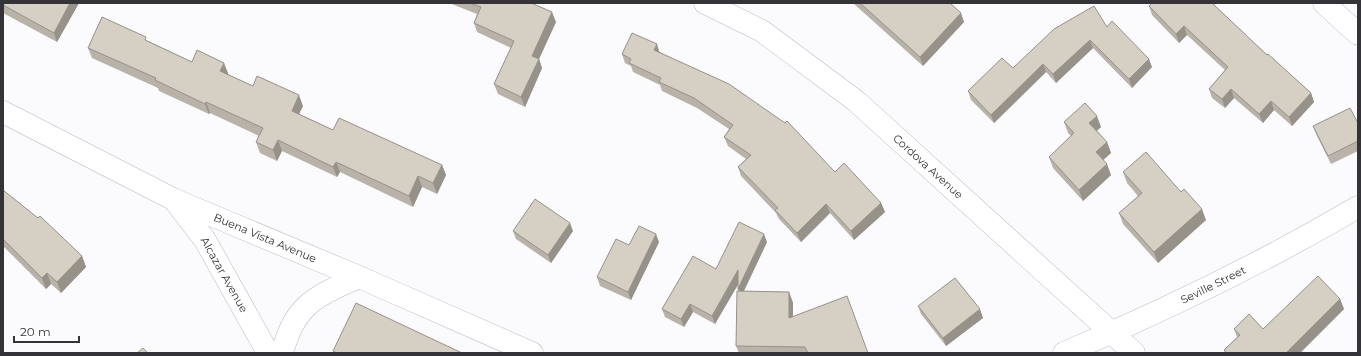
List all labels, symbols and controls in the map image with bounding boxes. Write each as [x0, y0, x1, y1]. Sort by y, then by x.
street label: Cordova Avenue [890, 131, 966, 202]
street label: Buena Vista Avenue [212, 210, 319, 266]
street label: Alcazar Avenue [198, 234, 251, 315]
street label: Seville Street [1178, 262, 1249, 307]
scale bar [14, 318, 79, 344]
text: 20 m [20, 324, 51, 339]

